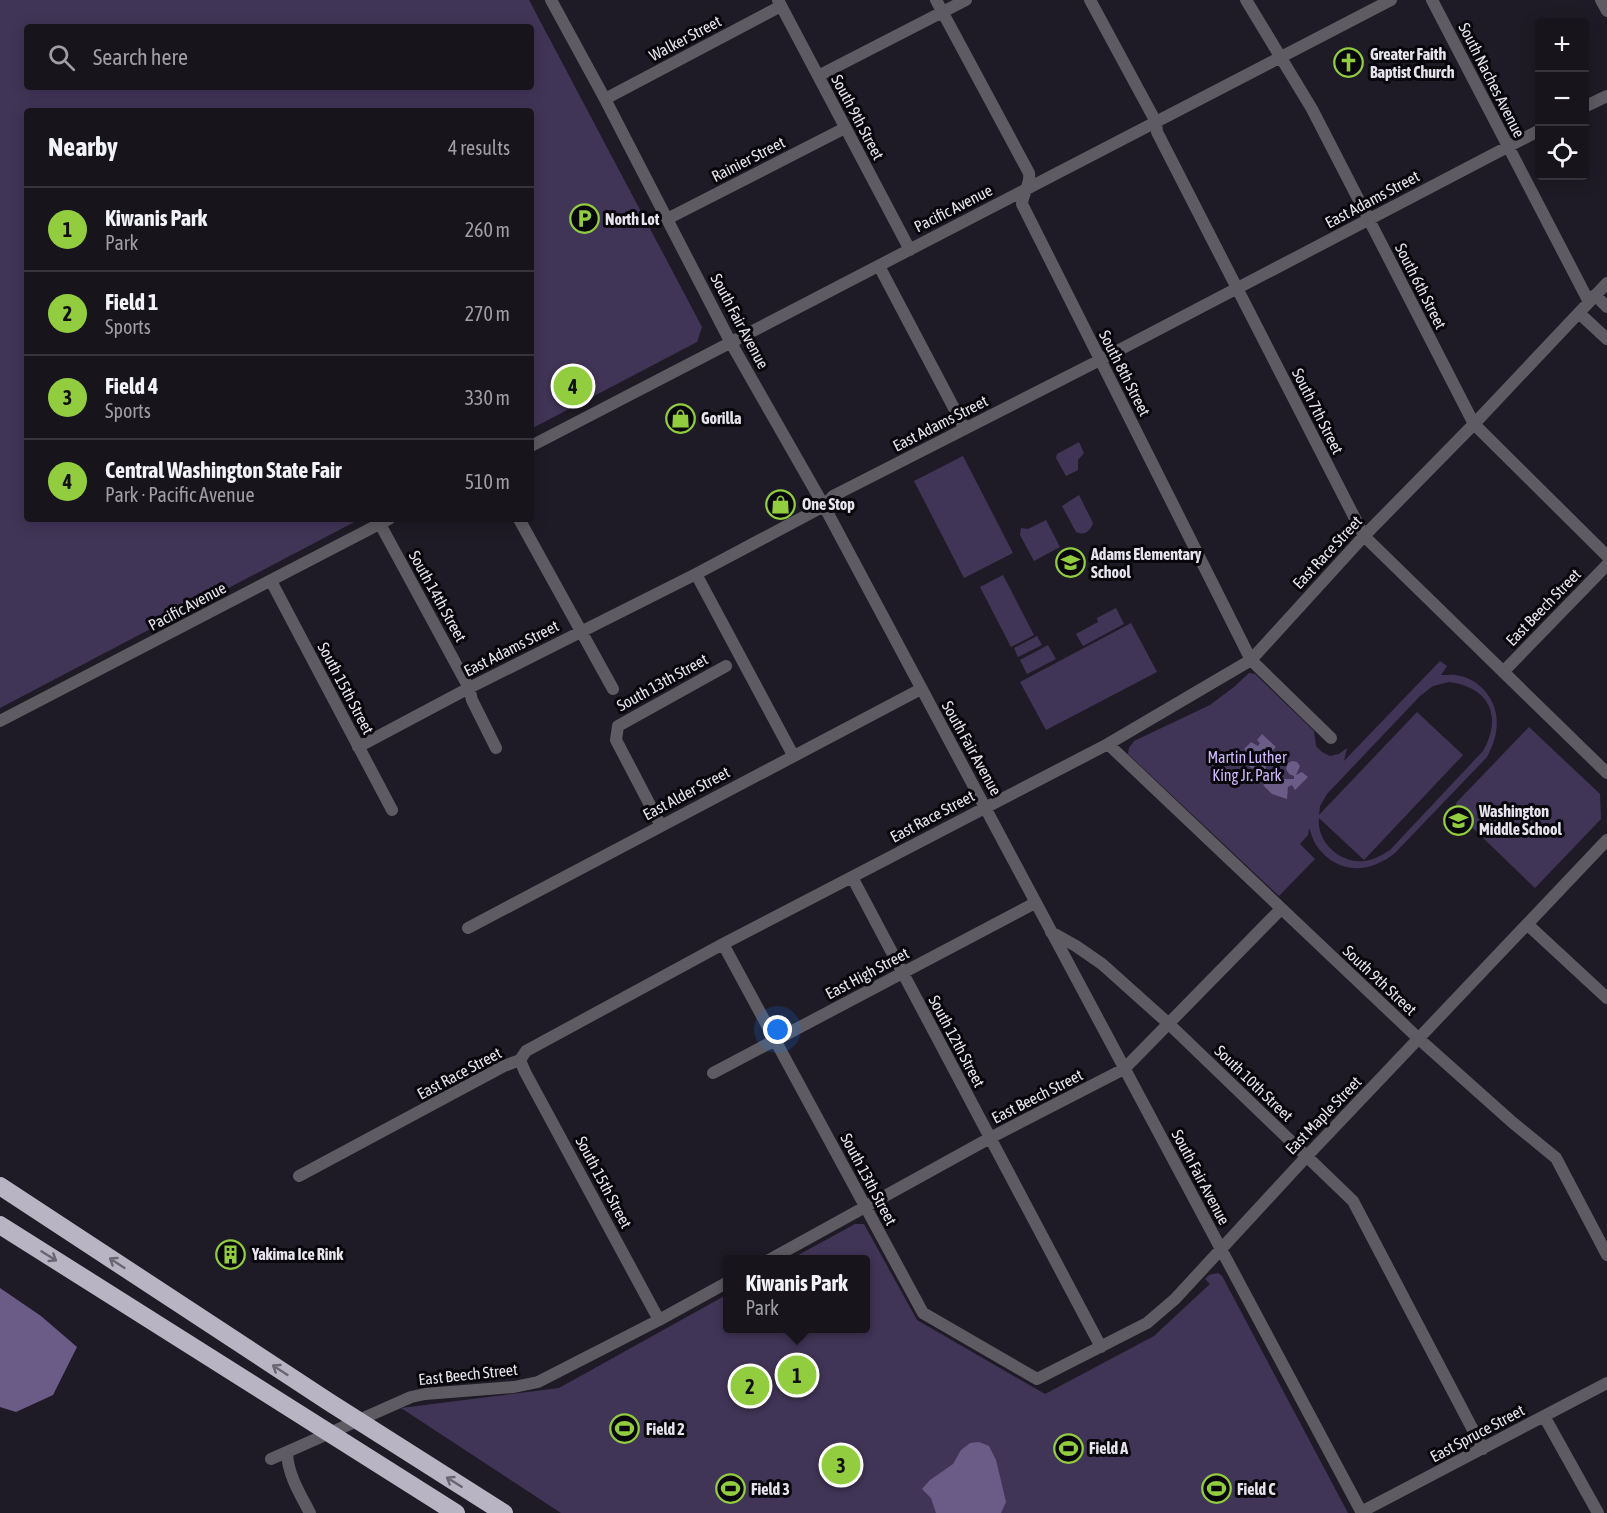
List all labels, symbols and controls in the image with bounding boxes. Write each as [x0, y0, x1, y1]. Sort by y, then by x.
street label: Walker Street [646, 11, 724, 64]
map controls [1535, 18, 1589, 180]
button: + [1535, 18, 1589, 72]
street label: South Naches Avenue [1455, 20, 1529, 140]
search box [24, 24, 534, 90]
icon: search [45, 41, 78, 74]
text: Search here [93, 44, 188, 70]
place label: Greater Faith Baptist Church [1370, 45, 1455, 81]
church icon: Greater Faith Baptist Church [1333, 47, 1365, 79]
street label: South 9th Street [828, 71, 888, 163]
button: − [1535, 72, 1589, 126]
button: locate [1535, 126, 1589, 180]
text: Nearby [48, 132, 118, 162]
street label: Rainier Street [708, 133, 788, 185]
text: 4 results [448, 136, 510, 159]
street label: East Adams Street [1322, 166, 1422, 231]
street label: Pacific Avenue [911, 181, 995, 235]
parking icon: North Lot [568, 203, 600, 235]
text: Kiwanis Park [105, 205, 207, 231]
place label: North Lot [605, 210, 660, 228]
text: 1 [63, 218, 72, 241]
text: 260 m [465, 218, 510, 241]
text: Park [105, 231, 138, 254]
street label: South 6th Street [1392, 240, 1450, 332]
street label: South Fair Avenue [707, 270, 773, 372]
text: Field 1 [105, 289, 158, 315]
text: 2 [63, 302, 72, 325]
text: 270 m [465, 302, 510, 325]
text: Sports [105, 315, 151, 338]
street label: South 8th Street [1096, 327, 1154, 419]
pin: 4 [554, 364, 592, 408]
street label: South 7th Street [1289, 365, 1347, 457]
text: Field 4 [105, 373, 158, 399]
text: 3 [63, 386, 72, 409]
text: 330 m [465, 386, 510, 409]
street label: East Adams Street [890, 391, 991, 455]
text: Sports [105, 399, 151, 422]
shop icon: Gorilla [664, 402, 696, 434]
place label: Gorilla [701, 409, 741, 427]
text: Central Washington State Fair [105, 457, 341, 483]
text: 4 [63, 470, 72, 493]
text: 510 m [465, 470, 510, 493]
text: Park · Pacific Avenue [105, 483, 254, 506]
shop icon: One Stop [765, 488, 797, 520]
place label: One Stop [802, 495, 855, 513]
street label: East Race Street [1289, 512, 1365, 592]
place label: Adams Elementary School [1090, 545, 1202, 581]
street label: South 14th Street [406, 547, 471, 645]
school or university icon: Adams Elementary School [1054, 547, 1086, 579]
street label: East Beech Street [1502, 565, 1584, 649]
street label: Pacific Avenue [145, 578, 229, 634]
street label: East Adams Street [461, 616, 562, 680]
street label: South 15th Street [314, 639, 378, 737]
street label: South 13th Street [613, 649, 711, 714]
street label: South Fair Avenue [939, 698, 1005, 798]
park label: Martin Luther King Jr. Park [1207, 748, 1287, 785]
street label: East Alder Street [640, 762, 733, 823]
street label: East Race Street [887, 786, 977, 846]
place label: Washington Middle School [1478, 802, 1563, 838]
school or university icon: Washington Middle School [1442, 804, 1474, 836]
street label: South 9th Street [1340, 941, 1421, 1019]
street label: East High Street [822, 943, 912, 1003]
street label: South 12th Street [925, 992, 989, 1090]
your location [763, 1015, 792, 1044]
street label: South 10th Street [1211, 1041, 1297, 1125]
street label: East Race Street [414, 1043, 504, 1103]
street label: East Beech Street [989, 1065, 1086, 1127]
street label: East Maple Street [1281, 1072, 1366, 1158]
street label: South Fair Avenue [1168, 1126, 1234, 1228]
street label: South 13th Street [837, 1130, 901, 1228]
street label: South 15th Street [572, 1133, 636, 1231]
building icon: Yakima Ice Rink [215, 1238, 247, 1270]
place label: Yakima Ice Rink [251, 1245, 344, 1263]
one-way arrow [41, 1250, 58, 1263]
popup [723, 1255, 870, 1333]
one-way arrow [109, 1257, 126, 1269]
text: Kiwanis Park [745, 1270, 848, 1296]
text: Park [745, 1296, 779, 1319]
pin: 1 [778, 1352, 816, 1398]
street label: East Beech Street [418, 1360, 519, 1388]
one-way arrow [272, 1364, 289, 1376]
pin: 2 [730, 1364, 770, 1408]
street label: East Spruce Street [1427, 1400, 1528, 1466]
sports icon: Field 2 [609, 1413, 641, 1445]
place label: Field 2 [646, 1420, 685, 1438]
sports icon: Field A [1052, 1432, 1084, 1464]
place label: Field A [1089, 1439, 1128, 1457]
pin: 3 [822, 1442, 860, 1488]
sports icon: Field 3 [714, 1473, 746, 1505]
sports icon: Field C [1200, 1473, 1232, 1505]
one-way arrow [446, 1475, 463, 1487]
place label: Field 3 [751, 1480, 790, 1498]
place label: Field C [1237, 1480, 1276, 1498]

